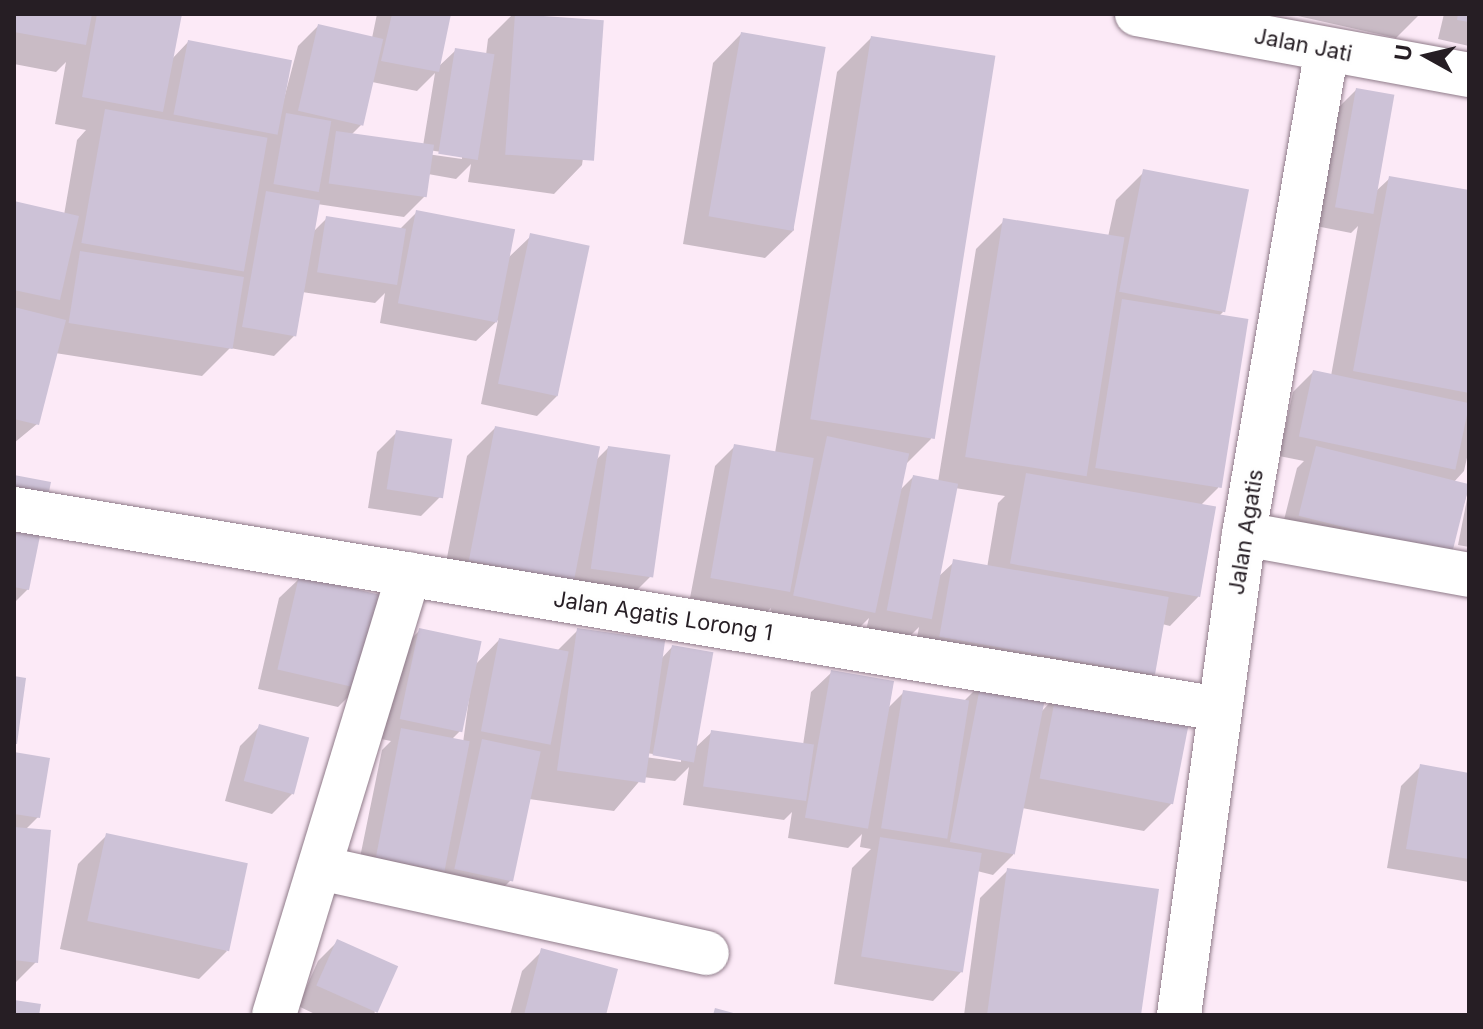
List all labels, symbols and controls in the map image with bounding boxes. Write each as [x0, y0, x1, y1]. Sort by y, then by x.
north arrow [1387, 16, 1467, 96]
street label: Jalan Jati [1252, 23, 1354, 67]
text: U [1389, 43, 1417, 62]
street label: Jalan Agatis [1223, 467, 1269, 597]
street label: Jalan Agatis Lorong 1 [552, 586, 774, 646]

